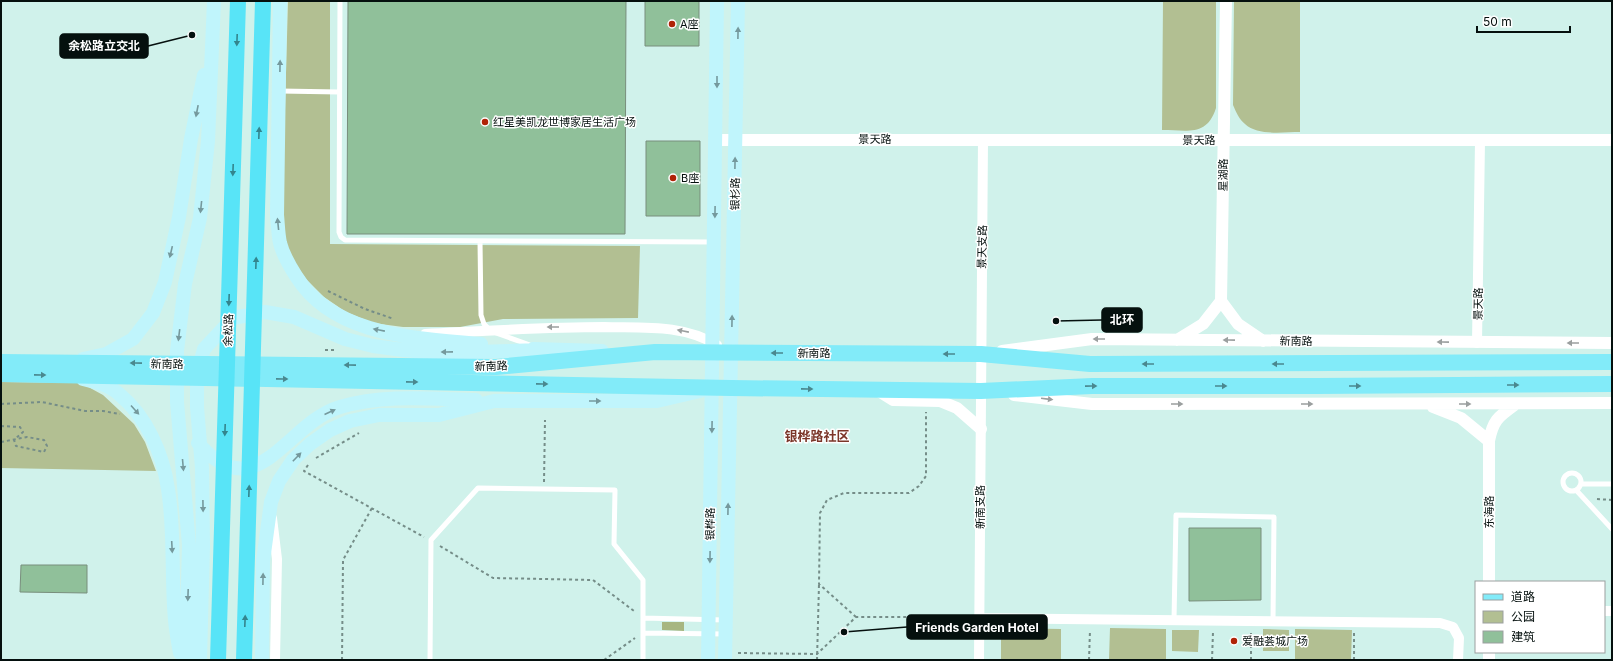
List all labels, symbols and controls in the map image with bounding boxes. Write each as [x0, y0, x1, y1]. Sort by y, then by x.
scale bar [1477, 8, 1570, 34]
text: 50 m [1483, 14, 1512, 29]
place label: A座 [680, 17, 699, 31]
marker: A座 [667, 19, 677, 29]
one-way arrow [734, 27, 741, 39]
callout: 余松路立交北 [60, 34, 148, 58]
one-way arrow [233, 34, 240, 46]
text: 余松路立交北 [68, 38, 140, 53]
one-way arrow [276, 60, 283, 72]
one-way arrow [714, 76, 720, 89]
one-way arrow [193, 105, 199, 117]
place label: 红星美凯龙世博家居生活广场 [493, 115, 636, 129]
marker: 红星美凯龙世博家居生活广场 [480, 117, 490, 127]
one-way arrow [256, 126, 262, 139]
street label: 景天路 [859, 132, 892, 146]
street label: 景天路 [1183, 133, 1216, 147]
one-way arrow [732, 157, 739, 169]
street label: 星湖路 [1216, 158, 1230, 192]
one-way arrow [229, 164, 236, 176]
place label: B座 [681, 171, 699, 185]
marker: B座 [668, 173, 678, 183]
street label: 银杉路 [728, 177, 742, 211]
one-way arrow [198, 201, 204, 213]
one-way arrow [712, 206, 718, 219]
one-way arrow [275, 218, 282, 230]
street label: 景天支路 [975, 225, 989, 269]
one-way arrow [168, 246, 174, 259]
one-way arrow [252, 257, 259, 269]
street label: 景天路 [1471, 287, 1485, 321]
one-way arrow [225, 294, 232, 306]
callout: 北环 [1102, 308, 1142, 332]
text: 北环 [1110, 312, 1134, 327]
street label: 余松路 [220, 313, 236, 347]
one-way arrow [729, 314, 735, 327]
one-way arrow [546, 324, 559, 330]
one-way arrow [373, 327, 385, 333]
one-way arrow [677, 328, 689, 334]
one-way arrow [176, 329, 182, 341]
street label: 新南路 [1279, 334, 1313, 348]
one-way arrow [1092, 336, 1105, 342]
one-way arrow [1222, 337, 1235, 343]
one-way arrow [1436, 339, 1449, 345]
one-way arrow [1566, 340, 1579, 346]
street label: 新南路 [798, 346, 831, 360]
one-way arrow [440, 349, 453, 355]
one-way arrow [770, 350, 783, 356]
one-way arrow [942, 351, 955, 357]
street label: 新南路 [150, 357, 184, 371]
street label: 新南路 [474, 358, 508, 374]
one-way arrow [130, 360, 142, 367]
one-way arrow [1141, 361, 1154, 367]
one-way arrow [1271, 361, 1284, 367]
one-way arrow [343, 362, 356, 368]
one-way arrow [34, 371, 46, 378]
one-way arrow [276, 376, 289, 382]
one-way arrow [406, 379, 419, 385]
one-way arrow [536, 381, 549, 387]
one-way arrow [1507, 382, 1520, 388]
one-way arrow [1085, 383, 1098, 389]
one-way arrow [1215, 383, 1228, 389]
one-way arrow [1349, 383, 1362, 389]
one-way arrow [801, 386, 814, 392]
one-way arrow [1041, 396, 1053, 402]
one-way arrow [589, 398, 602, 404]
one-way arrow [1171, 401, 1184, 407]
one-way arrow [1301, 401, 1314, 407]
one-way arrow [1459, 401, 1472, 407]
one-way arrow [131, 405, 140, 416]
one-way arrow [325, 409, 336, 415]
one-way arrow [709, 421, 715, 434]
one-way arrow [222, 424, 228, 437]
district label: 银桦路社区 [784, 428, 850, 444]
one-way arrow [292, 452, 302, 462]
one-way arrow [180, 459, 186, 471]
one-way arrow [246, 484, 252, 497]
street label: 新南支路 [973, 485, 987, 529]
street label: 东海路 [1482, 496, 1496, 529]
one-way arrow [200, 500, 206, 513]
one-way arrow [725, 502, 731, 515]
street label: 银桦路 [703, 507, 717, 541]
one-way arrow [168, 541, 175, 553]
one-way arrow [707, 551, 713, 564]
one-way arrow [259, 573, 266, 585]
legend [1475, 581, 1605, 653]
one-way arrow [185, 589, 191, 602]
text: 道路 [1511, 589, 1535, 604]
text: 公园 [1511, 609, 1535, 624]
one-way arrow [242, 614, 248, 627]
callout: Friends Garden Hotel [907, 615, 1047, 639]
text: Friends Garden Hotel [915, 620, 1039, 635]
text: 建筑 [1511, 629, 1535, 644]
place label: 爱融荟城广场 [1242, 634, 1308, 648]
marker: 爱融荟城广场 [1229, 636, 1239, 646]

